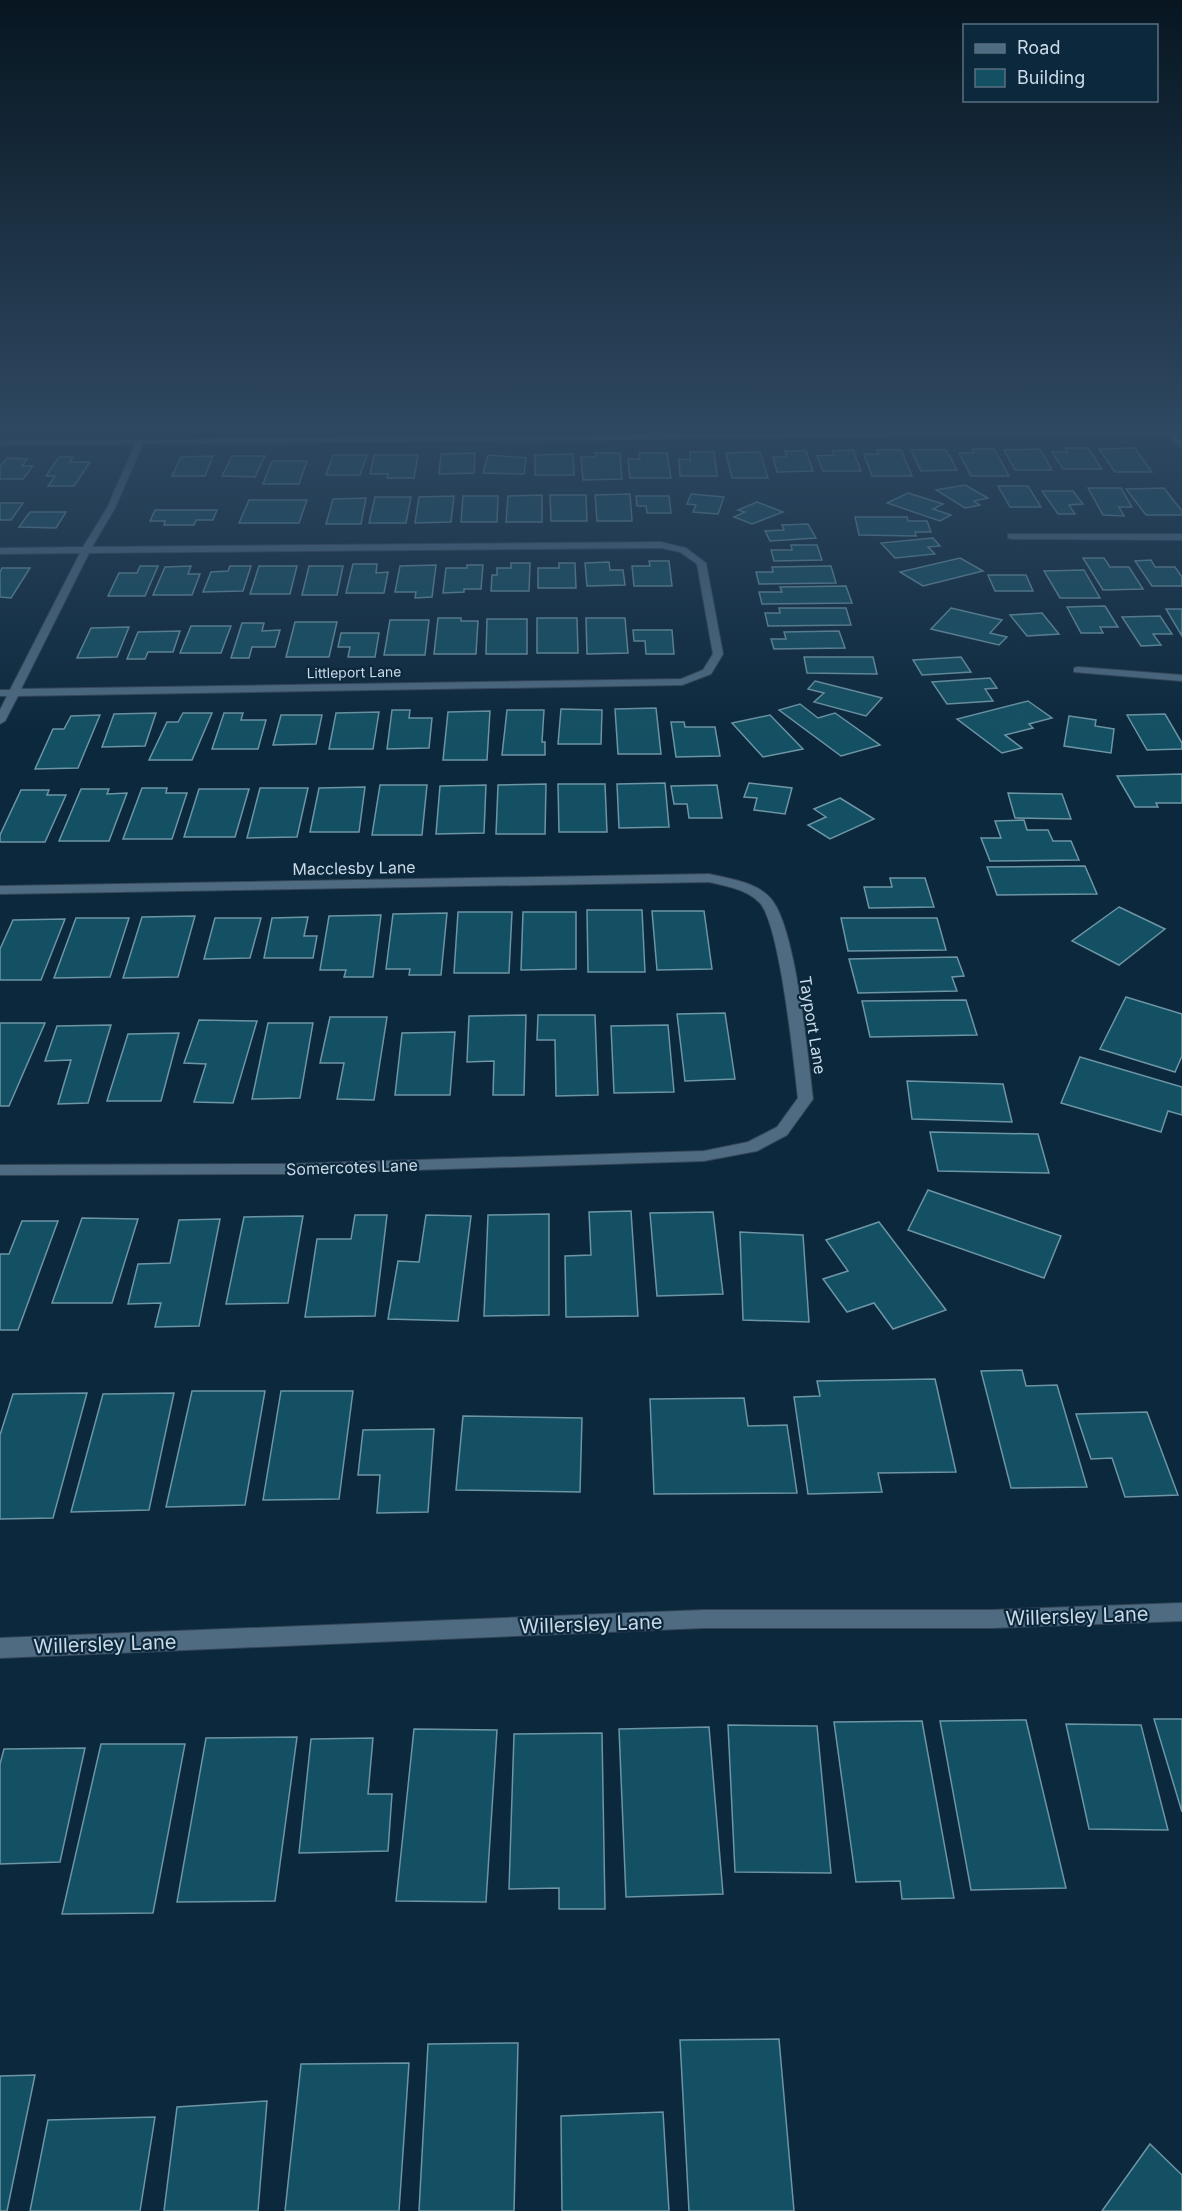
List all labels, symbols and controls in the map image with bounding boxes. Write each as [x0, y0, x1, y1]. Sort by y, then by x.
legend [963, 24, 1158, 102]
text: Road [1017, 37, 1060, 58]
text: Building [1017, 67, 1085, 88]
street label: Littleport Lane [306, 663, 402, 681]
street label: Macclesby Lane [292, 857, 416, 879]
street label: Tayport Lane [795, 974, 831, 1076]
street label: Somercotes Lane [286, 1155, 418, 1179]
street label: Willersley Lane [1005, 1602, 1149, 1630]
street label: Willersley Lane [519, 1610, 663, 1638]
street label: Willersley Lane [33, 1630, 177, 1658]

